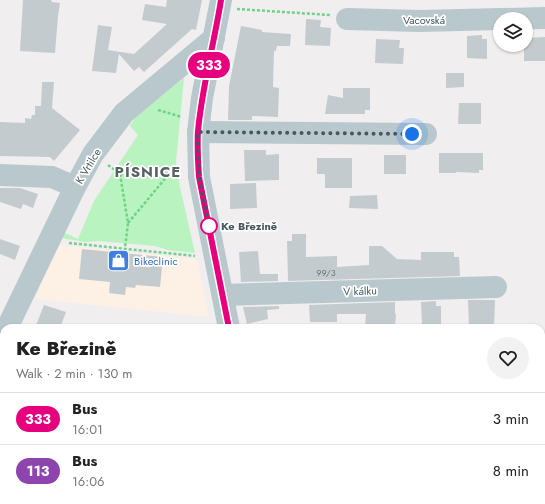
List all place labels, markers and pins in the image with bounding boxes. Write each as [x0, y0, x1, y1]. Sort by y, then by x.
marker: Ke Březině [200, 217, 218, 235]
place label: Ke Březině [221, 218, 277, 234]
shop icon: Bikeclinic [106, 248, 132, 274]
place label: Bikeclinic [134, 253, 178, 269]

